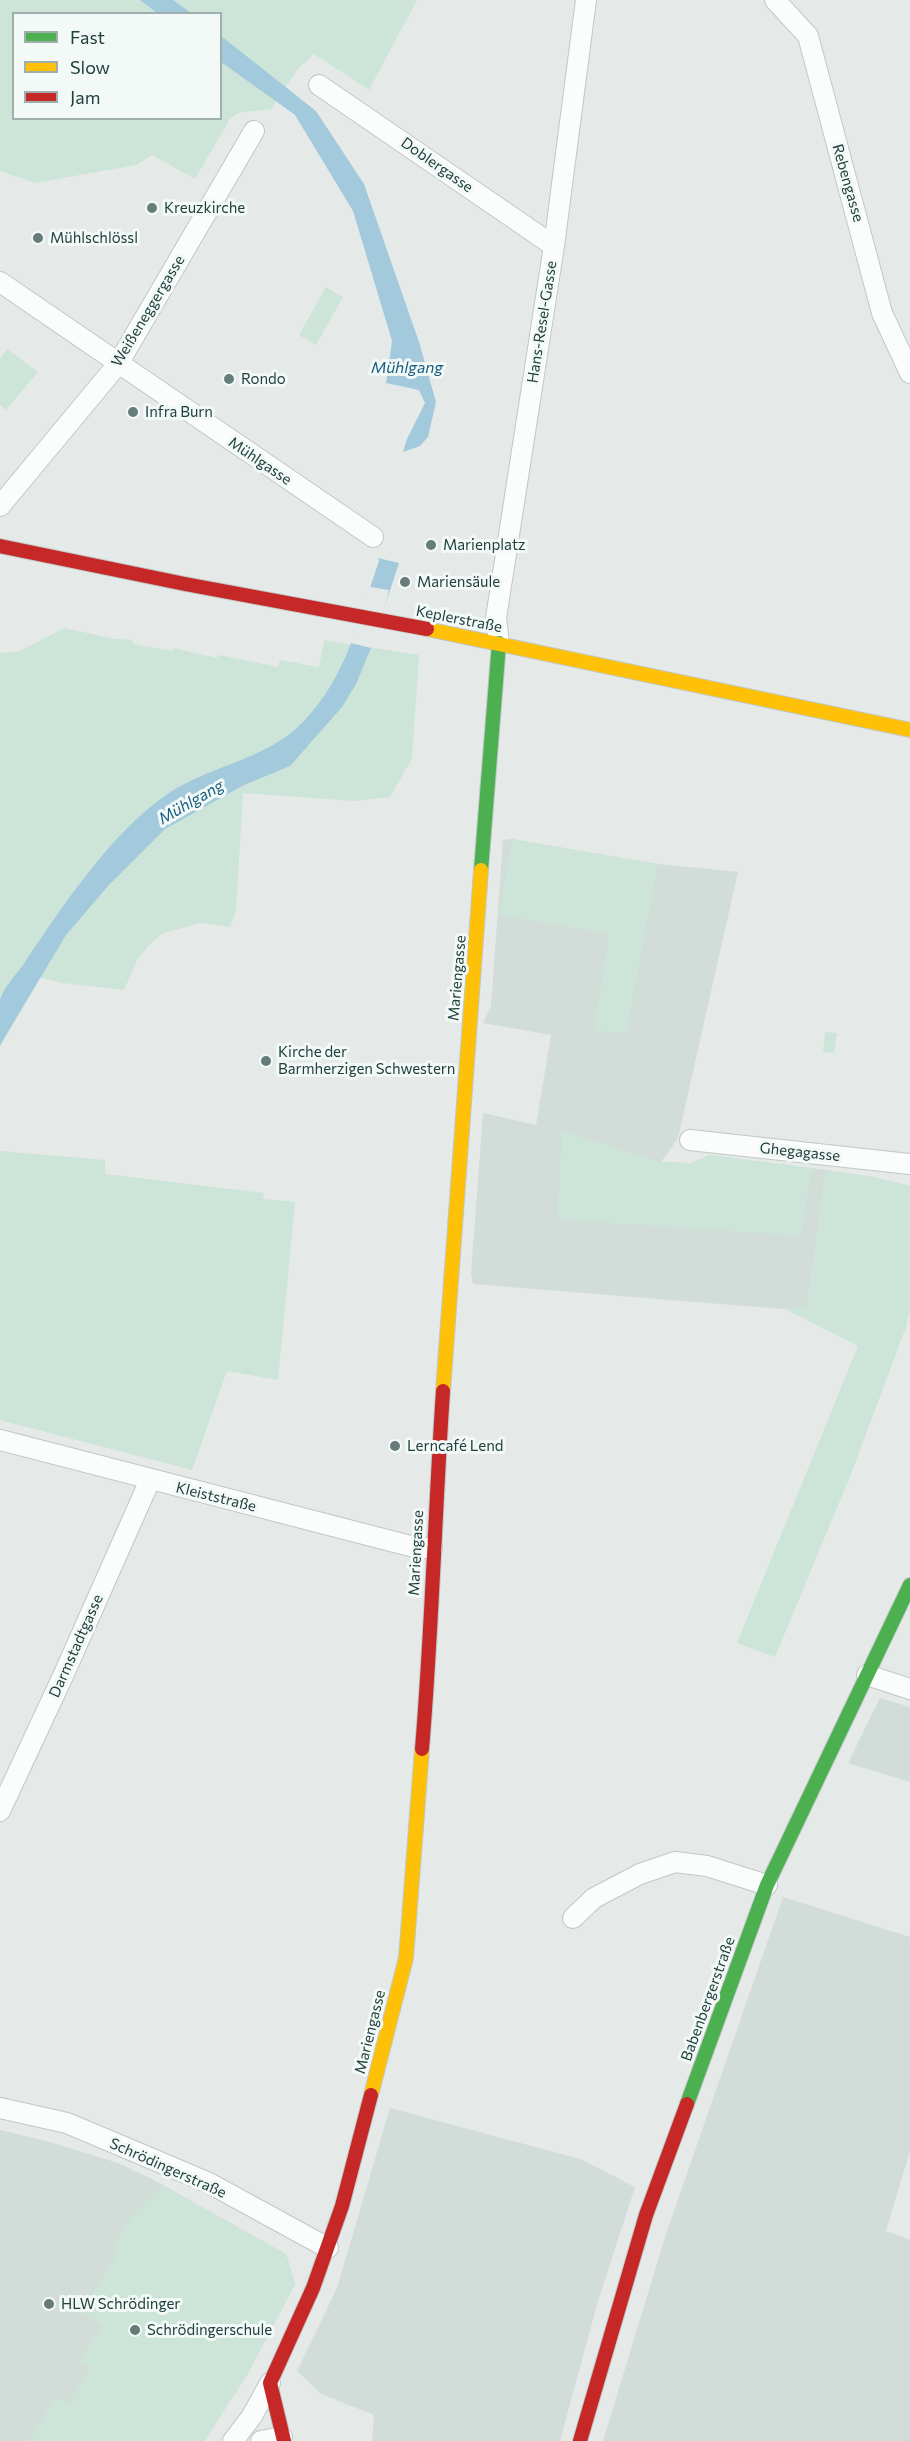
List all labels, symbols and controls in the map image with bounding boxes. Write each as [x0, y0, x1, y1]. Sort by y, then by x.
legend [12, 12, 222, 120]
text: Fast [70, 26, 105, 48]
text: Slow [70, 56, 110, 78]
text: Jam [70, 86, 100, 108]
street label: Doblergasse [397, 134, 477, 196]
street label: Rebengasse [828, 142, 868, 224]
place label: Kreuzkirche [164, 199, 245, 217]
marker: Kreuzkirche [145, 201, 159, 215]
place label: Mühlschlössl [50, 229, 138, 247]
marker: Mühlschlössl [31, 231, 45, 245]
street label: Weißeneggergasse [108, 252, 188, 370]
street label: Hans-Resel-Gasse [523, 260, 561, 384]
water label: Mühlgang [371, 358, 443, 378]
place label: Rondo [241, 370, 286, 388]
marker: Rondo [222, 372, 236, 386]
place label: Infra Burn [145, 403, 213, 421]
marker: Infra Burn [126, 405, 140, 419]
street label: Mühlgasse [225, 433, 295, 489]
place label: Marienplatz [443, 536, 526, 554]
marker: Marienplatz [424, 538, 438, 552]
place label: Mariensäule [417, 573, 500, 591]
marker: Mariensäule [398, 575, 412, 589]
street label: Keplerstraße [414, 602, 504, 636]
water label: Mühlgang [155, 776, 227, 828]
street label: Mariengasse [444, 934, 470, 1022]
place label: Kirche der Barmherzigen Schwestern [278, 1043, 455, 1078]
marker: Kirche der Barmherzigen Schwestern [259, 1054, 273, 1068]
street label: Ghegagasse [759, 1139, 841, 1165]
place label: Lerncafé Lend [407, 1437, 503, 1455]
marker: Lerncafé Lend [388, 1439, 402, 1453]
street label: Kleiststraße [174, 1478, 258, 1516]
street label: Mariengasse [405, 1510, 427, 1596]
street label: Darmstadtgasse [45, 1592, 107, 1700]
street label: Babenbergerstraße [677, 1934, 739, 2064]
street label: Mariengasse [351, 1988, 389, 2076]
street label: Schrödingerstraße [107, 2134, 229, 2202]
place label: HLW Schrödinger [61, 2295, 180, 2313]
marker: HLW Schrödinger [42, 2297, 56, 2311]
place label: Schrödingerschule [147, 2321, 272, 2339]
marker: Schrödingerschule [128, 2323, 142, 2337]

